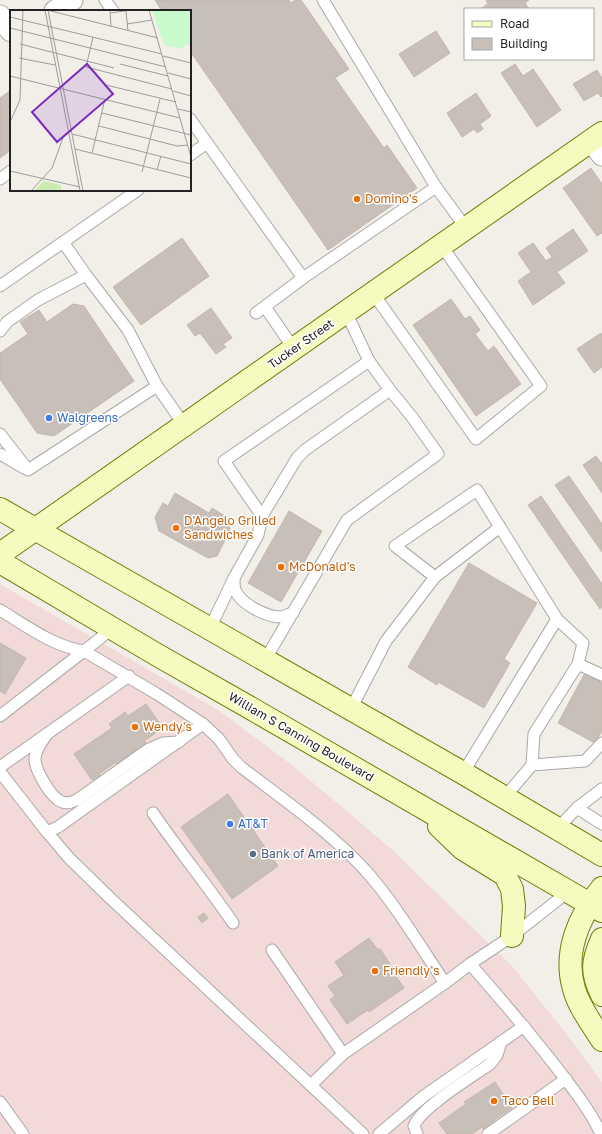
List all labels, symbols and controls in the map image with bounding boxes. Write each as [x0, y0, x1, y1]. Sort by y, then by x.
legend [464, 8, 594, 60]
inset map [10, 10, 191, 191]
text: Road [500, 16, 529, 31]
text: Building [500, 36, 548, 51]
place label: Domino's [365, 191, 418, 206]
marker: Domino's [352, 194, 362, 204]
street label: Tucker Street [265, 315, 337, 372]
place label: Walgreens [57, 410, 118, 425]
marker: Walgreens [44, 413, 54, 423]
place label: D'Angelo Grilled Sandwiches [184, 513, 276, 542]
marker: D'Angelo Grilled Sandwiches [171, 523, 181, 533]
place label: McDonald's [289, 559, 356, 574]
marker: McDonald's [276, 562, 286, 572]
street label: William S Canning Boulevard [226, 689, 377, 784]
place label: Wendy's [143, 719, 192, 734]
marker: Wendy's [130, 722, 140, 732]
place label: AT&T [238, 816, 269, 831]
marker: AT&T [225, 819, 235, 829]
place label: Bank of America [261, 846, 354, 861]
marker: Bank of America [248, 849, 258, 859]
place label: Friendly's [383, 963, 440, 978]
marker: Friendly's [370, 966, 380, 976]
place label: Taco Bell [502, 1093, 555, 1108]
marker: Taco Bell [489, 1096, 499, 1106]

